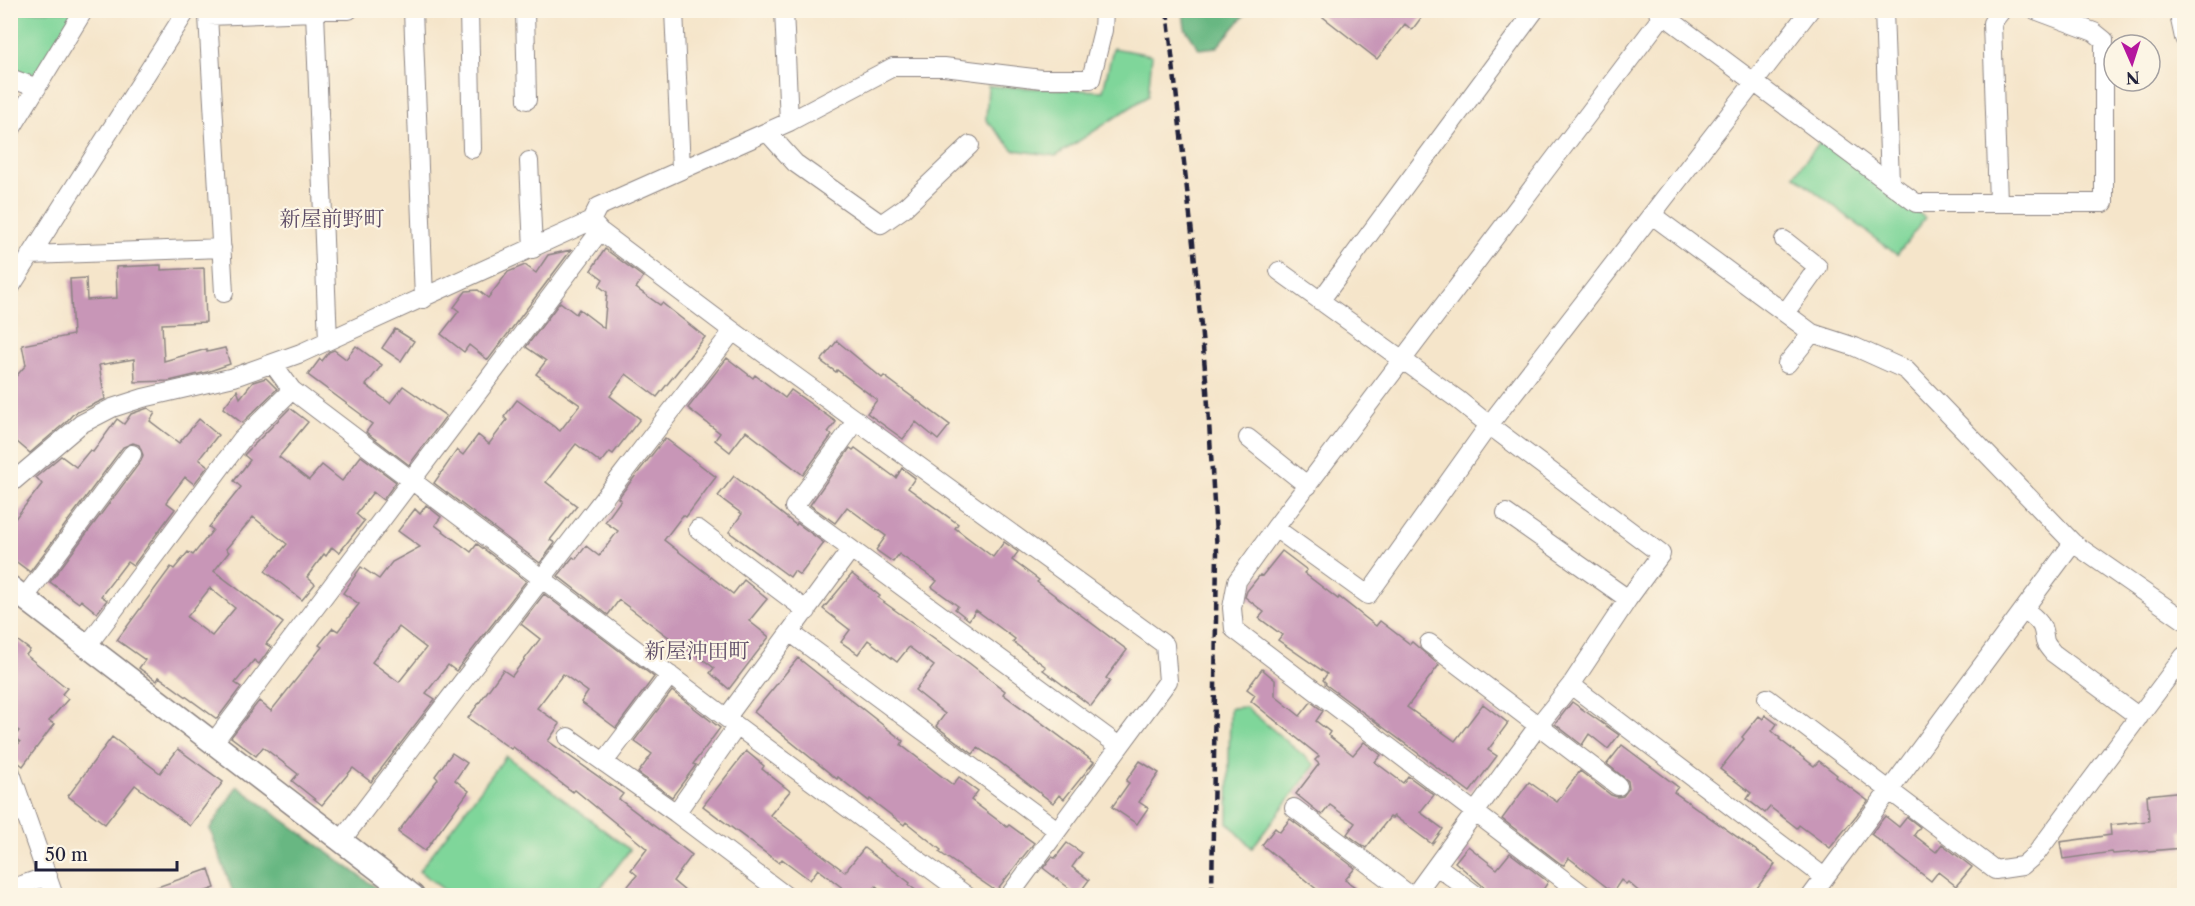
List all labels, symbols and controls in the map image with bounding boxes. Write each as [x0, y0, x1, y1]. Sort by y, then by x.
north arrow [2102, 33, 2162, 93]
text: N [2125, 68, 2140, 88]
district label: 新屋前野町 [280, 206, 385, 231]
district label: 新屋沖田町 [645, 638, 750, 663]
scale bar [36, 834, 177, 872]
text: 50 m [45, 844, 88, 866]

